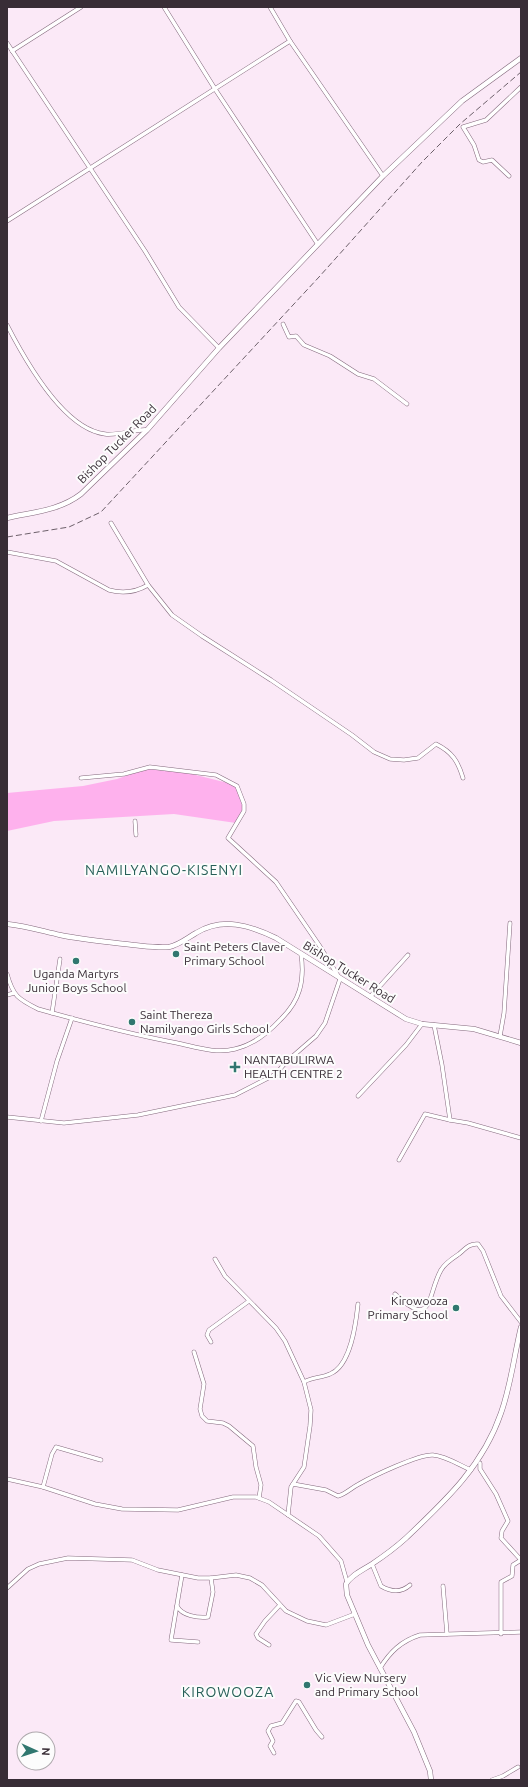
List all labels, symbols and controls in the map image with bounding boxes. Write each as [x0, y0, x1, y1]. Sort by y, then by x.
street label: Bishop Tucker Road [75, 402, 159, 486]
district label: NAMILYANGO-KISENYI [85, 862, 243, 878]
street label: Bishop Tucker Road [301, 938, 397, 1005]
place label: Saint Peters Claver Primary School [184, 940, 285, 967]
marker: Saint Peters Claver Primary School [171, 949, 181, 959]
marker: Uganda Martyrs Junior Boys School [71, 956, 81, 966]
place label: Uganda Martyrs Junior Boys School [25, 967, 127, 994]
place label: Saint Thereza Namilyango Girls School [140, 1008, 269, 1035]
marker: Saint Thereza Namilyango Girls School [127, 1017, 137, 1027]
place label: NANTABULIRWA HEALTH CENTRE 2 [244, 1053, 343, 1080]
marker: NANTABULIRWA HEALTH CENTRE 2 [229, 1061, 241, 1073]
place label: Kirowooza Primary School [368, 1294, 448, 1321]
marker: Kirowooza Primary School [451, 1303, 461, 1313]
place label: Vic View Nursery and Primary School [315, 1671, 418, 1698]
marker: Vic View Nursery and Primary School [302, 1680, 312, 1690]
district label: KIROWOOZA [182, 1684, 274, 1700]
north arrow [16, 1731, 56, 1771]
text: N [40, 1747, 52, 1756]

